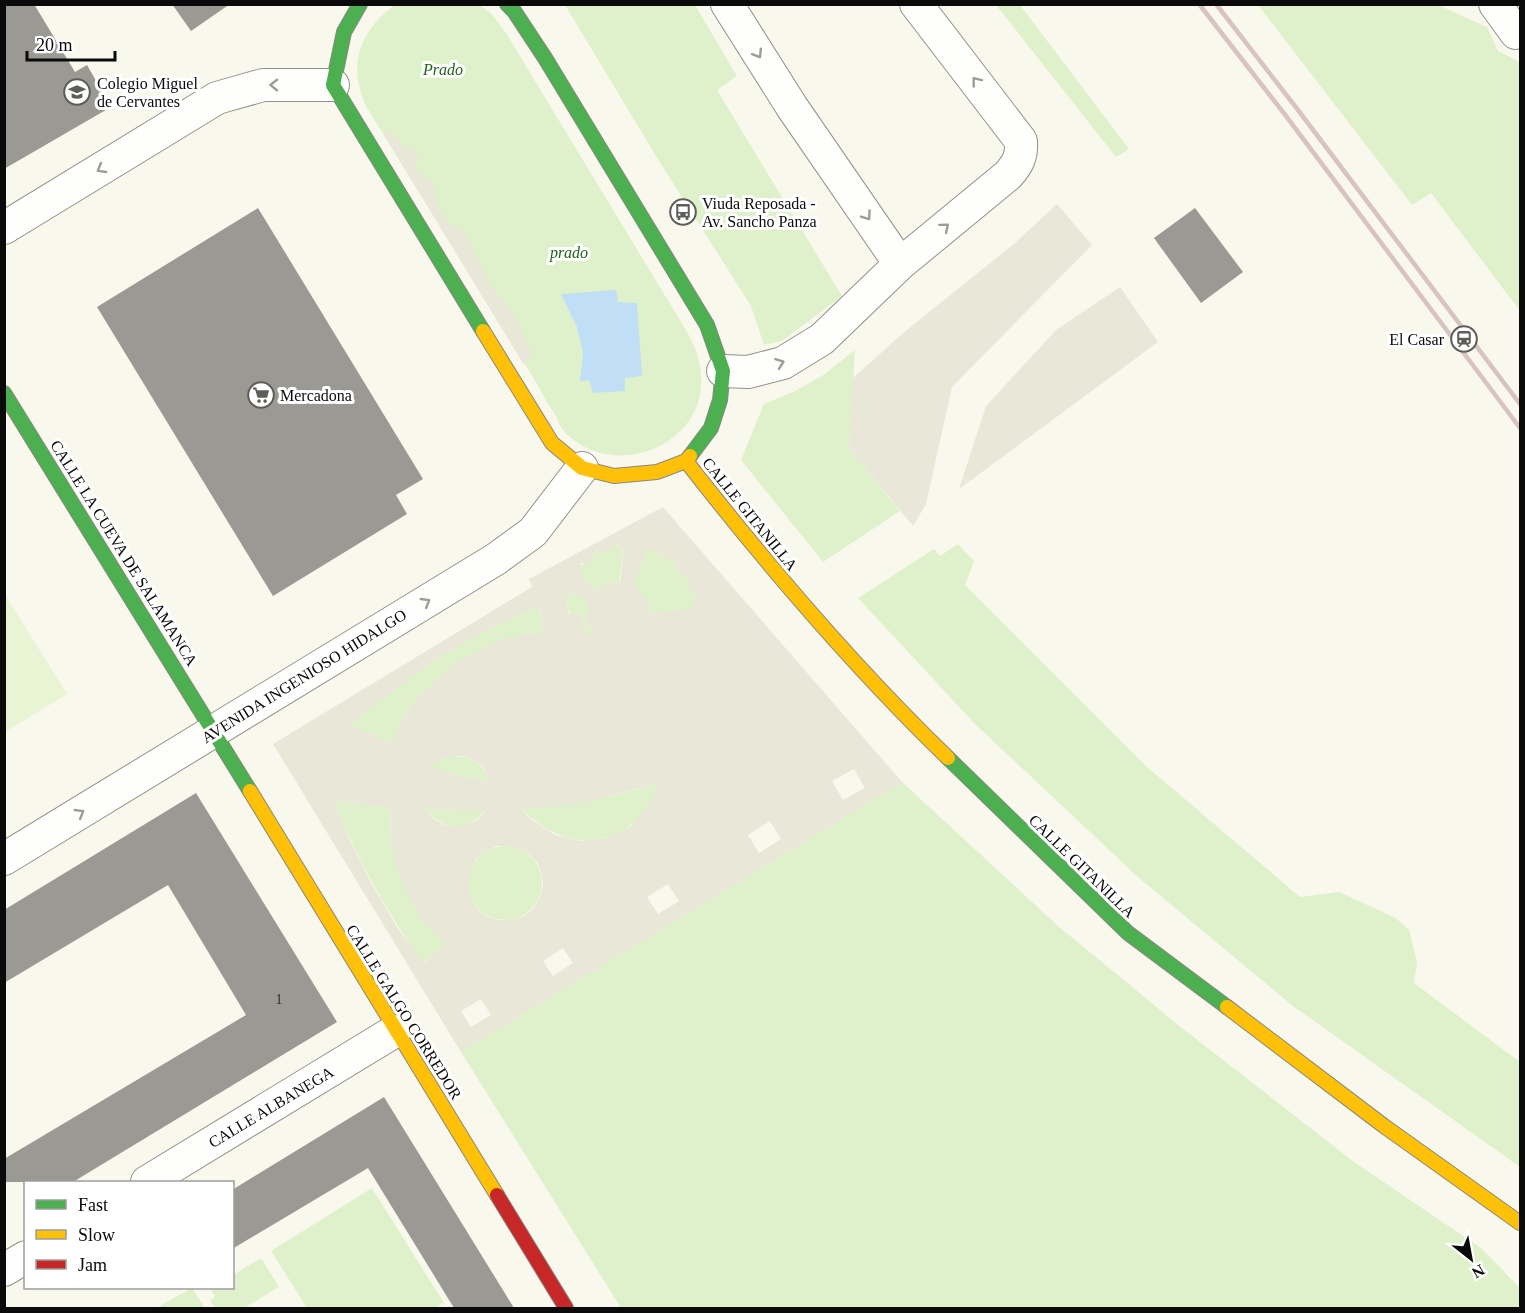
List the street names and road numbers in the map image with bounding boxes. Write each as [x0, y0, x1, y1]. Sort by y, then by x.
street label: CALLE LA CUEVA DE SALAMANCA [47, 437, 201, 669]
street label: CALLE GITANILLA [699, 454, 801, 574]
street label: AVENIDA INGENIOSO HIDALGO [199, 606, 409, 746]
street label: CALLE GITANILLA [1026, 811, 1139, 921]
street label: CALLE GALGO CORREDOR [343, 922, 465, 1103]
street label: CALLE ALBANEGA [205, 1063, 337, 1151]

